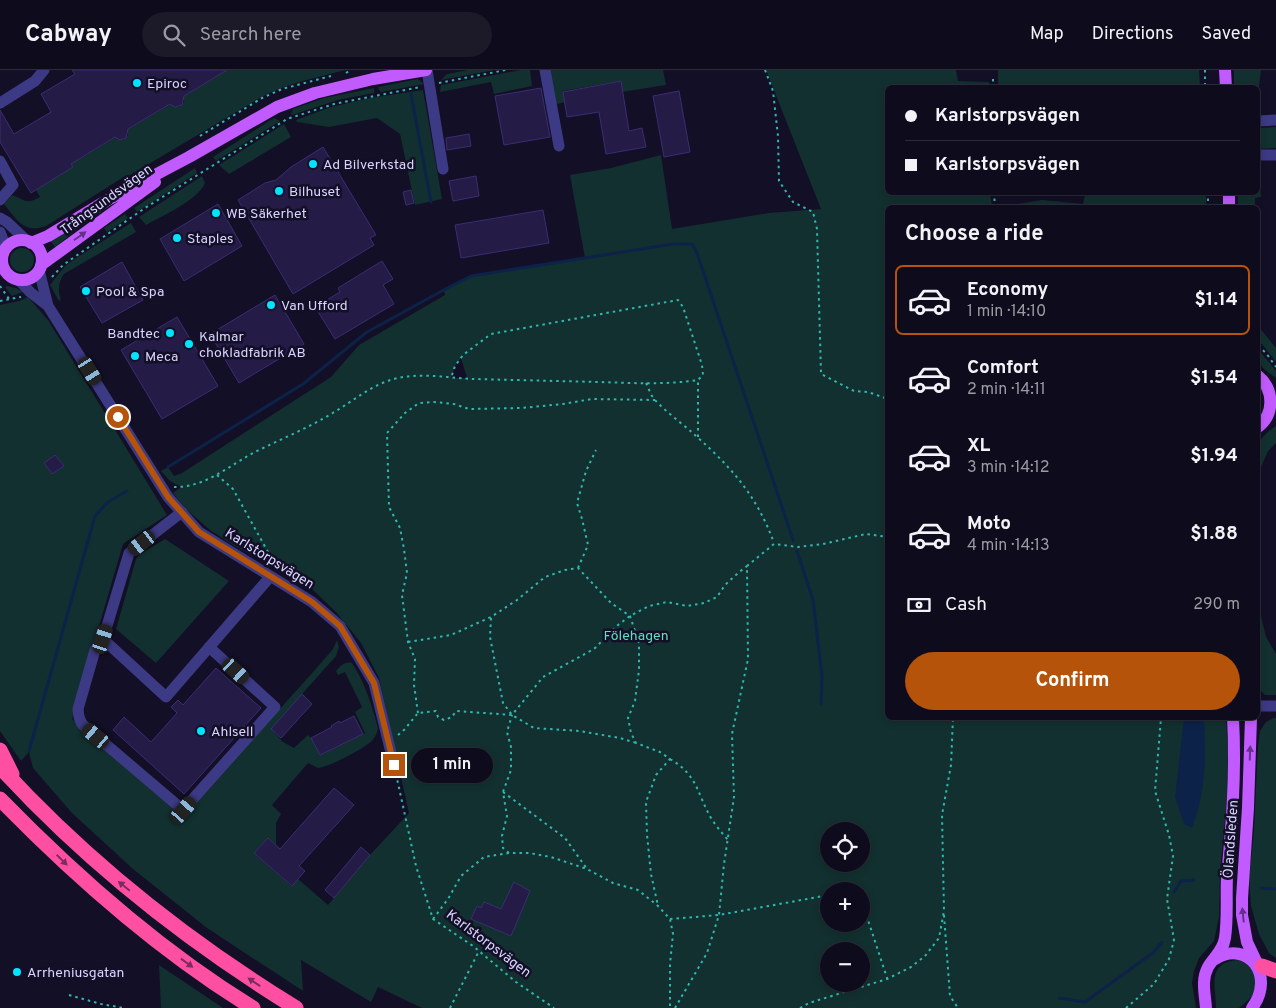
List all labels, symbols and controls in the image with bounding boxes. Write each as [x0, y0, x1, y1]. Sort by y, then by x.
search box [142, 12, 492, 57]
text: Cabway [25, 20, 112, 50]
icon: search [160, 21, 188, 49]
text: Search here [200, 23, 301, 47]
text: Map [1030, 23, 1064, 46]
text: Directions [1092, 23, 1174, 46]
text: Saved [1202, 23, 1251, 46]
place label: Epiroc [147, 76, 187, 93]
marker: Epiroc [131, 77, 143, 89]
text: Karlstorpsvägen [935, 104, 1080, 128]
text: Karlstorpsvägen [935, 153, 1080, 177]
place label: Ad Bilverkstad [323, 157, 414, 174]
marker: Ad Bilverkstad [307, 158, 319, 170]
street label: Trångsundsvägen [57, 161, 156, 239]
place label: Bilhuset [289, 184, 340, 201]
marker: Bilhuset [273, 185, 285, 197]
place label: WB Säkerhet [226, 206, 307, 223]
marker: WB Säkerhet [210, 207, 222, 219]
text: Choose a ride [905, 221, 1043, 248]
one-way arrow [73, 231, 87, 241]
place label: Staples [187, 231, 233, 248]
marker: Staples [171, 232, 183, 244]
icon: car [907, 278, 952, 323]
text: Economy [967, 278, 1048, 302]
place label: Pool & Spa [96, 284, 164, 301]
marker: Pool & Spa [80, 285, 92, 297]
text: $1.14 [1194, 288, 1238, 312]
place label: Van Ufford [281, 298, 348, 315]
marker: Van Ufford [265, 299, 277, 311]
text: 1 min · 14:10 [967, 302, 1046, 322]
place label: Bandtec [107, 326, 160, 343]
marker: Bandtec [164, 327, 176, 339]
place label: Kalmar chokladfabrik AB [199, 329, 306, 362]
marker: Kalmar chokladfabrik AB [183, 338, 195, 350]
place label: Meca [145, 349, 178, 366]
marker: Meca [129, 350, 141, 362]
car [75, 354, 104, 388]
icon: car [907, 356, 952, 401]
text: Comfort [967, 356, 1039, 380]
text: $1.54 [1190, 366, 1238, 390]
text: 2 min · 14:11 [967, 380, 1046, 400]
route start [107, 406, 129, 428]
icon: car [907, 434, 952, 479]
text: XL [967, 434, 990, 458]
text: $1.94 [1190, 444, 1238, 468]
text: 3 min · 14:12 [967, 458, 1049, 478]
icon: car [907, 512, 952, 557]
text: Moto [967, 512, 1011, 536]
text: $1.88 [1190, 522, 1238, 546]
street label: Karlstorpsvägen [221, 525, 317, 594]
car [125, 528, 158, 558]
text: 4 min · 14:13 [967, 536, 1050, 556]
icon: cash [905, 591, 933, 619]
text: Cash [945, 593, 987, 617]
text: 290 m [1193, 595, 1240, 615]
car [91, 622, 114, 656]
park label: Fölehagen [603, 628, 669, 645]
button: Confirm [905, 652, 1240, 710]
car [219, 655, 252, 687]
car [79, 721, 112, 751]
place label: Ahlsell [211, 724, 253, 741]
marker: Ahlsell [195, 725, 207, 737]
one-way arrow [1246, 744, 1254, 760]
callout: 1 min [412, 748, 494, 782]
route end [383, 754, 405, 776]
text: 1 min [433, 755, 471, 775]
car [168, 794, 199, 826]
street label: Ölandsleden [1219, 799, 1243, 879]
map controls [820, 822, 870, 992]
button: locate [820, 822, 870, 872]
one-way arrow [55, 854, 67, 866]
one-way arrow [118, 880, 131, 891]
button: + [820, 882, 870, 932]
one-way arrow [1239, 906, 1247, 922]
street label: Karlstorpsvägen [442, 907, 534, 982]
button: − [820, 942, 870, 992]
one-way arrow [180, 957, 193, 968]
place label: Arrheniusgatan [27, 965, 124, 982]
marker: Arrheniusgatan [11, 966, 23, 978]
one-way arrow [248, 977, 261, 987]

